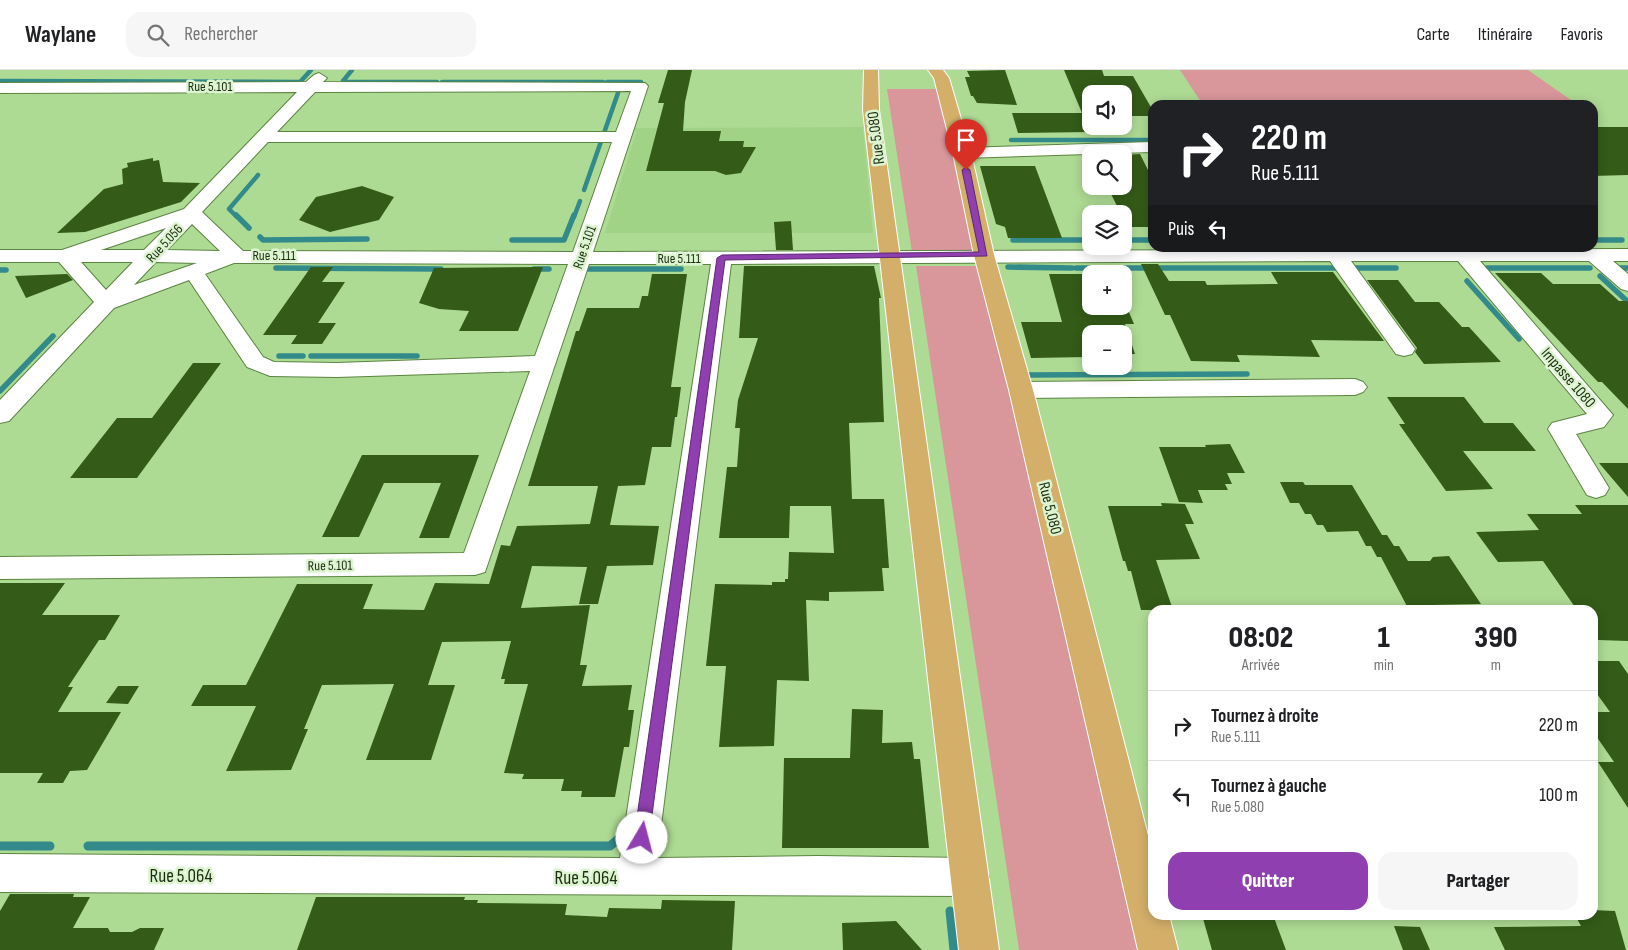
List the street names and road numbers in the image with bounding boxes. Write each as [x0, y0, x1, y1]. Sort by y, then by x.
street label: Rue 5.101 [188, 78, 232, 95]
street label: Rue 5.080 [864, 110, 889, 165]
street label: Rue 5.056 [142, 221, 186, 266]
street label: Rue 5.101 [569, 223, 600, 271]
street label: Rue 5.111 [252, 247, 296, 264]
street label: Rue 5.111 [657, 250, 701, 267]
street label: Impasse 1080 [1537, 344, 1599, 412]
street label: Rue 5.080 [1034, 480, 1065, 536]
street label: Rue 5.101 [308, 557, 353, 574]
street label: Rue 5.064 [149, 865, 213, 888]
street label: Rue 5.064 [554, 867, 618, 890]

